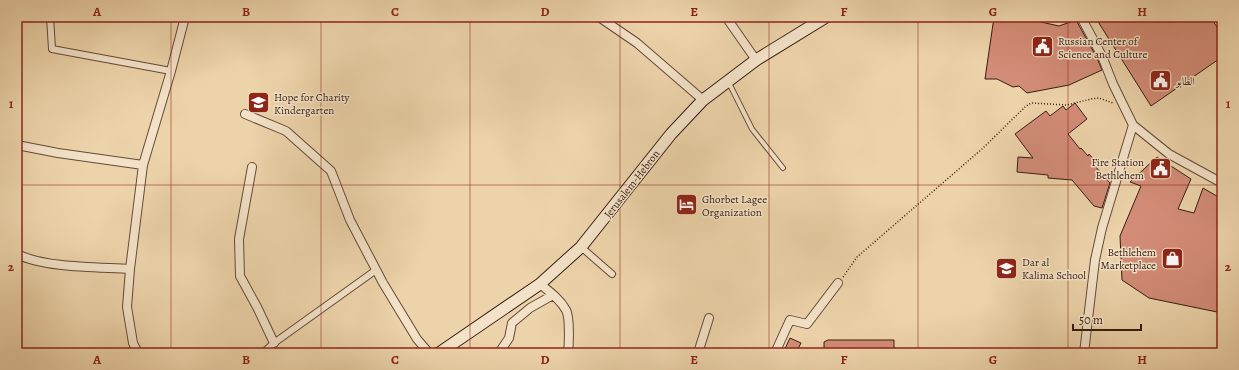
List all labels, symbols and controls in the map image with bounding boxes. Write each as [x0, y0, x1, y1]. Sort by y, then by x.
text: A [92, 3, 102, 20]
text: B [242, 3, 250, 20]
text: C [391, 3, 399, 20]
text: D [540, 3, 550, 20]
text: E [690, 3, 698, 20]
text: F [841, 3, 848, 20]
text: G [989, 3, 997, 20]
text: H [1137, 3, 1147, 20]
public building icon: Russian Center of Science and Culture [1029, 34, 1055, 60]
place label: Russian Center of Science and Culture [1058, 34, 1147, 62]
public building icon: الطابو [1148, 68, 1174, 94]
place label: الطابو [1175, 74, 1195, 89]
school or university icon: Hope for Charity Kindergarten [246, 90, 272, 116]
place label: Hope for Charity Kindergarten [274, 90, 350, 118]
text: 1 [9, 95, 14, 112]
text: 1 [1226, 95, 1231, 112]
street label: Jerusalem-Hebron [601, 147, 663, 221]
place label: Fire Station Bethlehem [1091, 155, 1144, 183]
public building icon: Fire Station Bethlehem [1147, 155, 1173, 181]
hotel icon: Ghorbet Lagee Organization [674, 192, 700, 218]
place label: Ghorbet Lagee Organization [702, 192, 767, 220]
place label: Bethlehem Marketplace [1101, 245, 1156, 273]
shop icon: Bethlehem Marketplace [1159, 245, 1185, 271]
school or university icon: Dar al Kalima School [994, 255, 1020, 281]
place label: Dar al Kalima School [1022, 255, 1086, 283]
text: 2 [8, 258, 15, 275]
text: 2 [1225, 258, 1232, 275]
scale bar [1073, 306, 1141, 332]
text: 50 m [1079, 312, 1103, 328]
text: A [92, 351, 102, 368]
text: B [242, 351, 250, 368]
text: C [391, 351, 399, 368]
text: D [540, 351, 550, 368]
text: E [690, 351, 698, 368]
text: F [841, 351, 848, 368]
text: G [989, 351, 997, 368]
text: H [1137, 351, 1147, 368]

